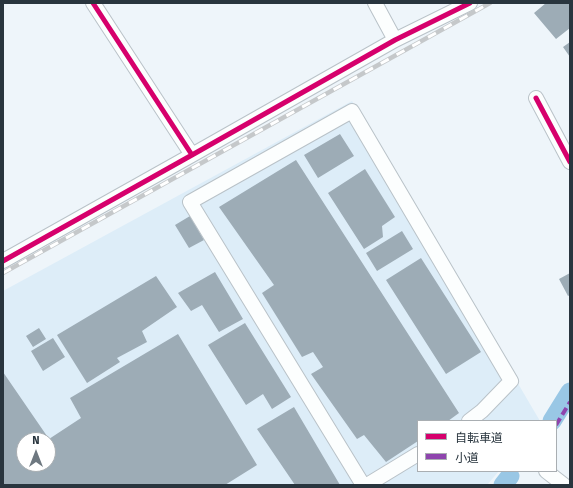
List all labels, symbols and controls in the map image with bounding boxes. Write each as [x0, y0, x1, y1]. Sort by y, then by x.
legend [417, 420, 557, 472]
text: 自転車道 [455, 431, 503, 445]
north arrow [16, 432, 56, 472]
text: N [32, 434, 40, 447]
text: 小道 [455, 451, 479, 465]

